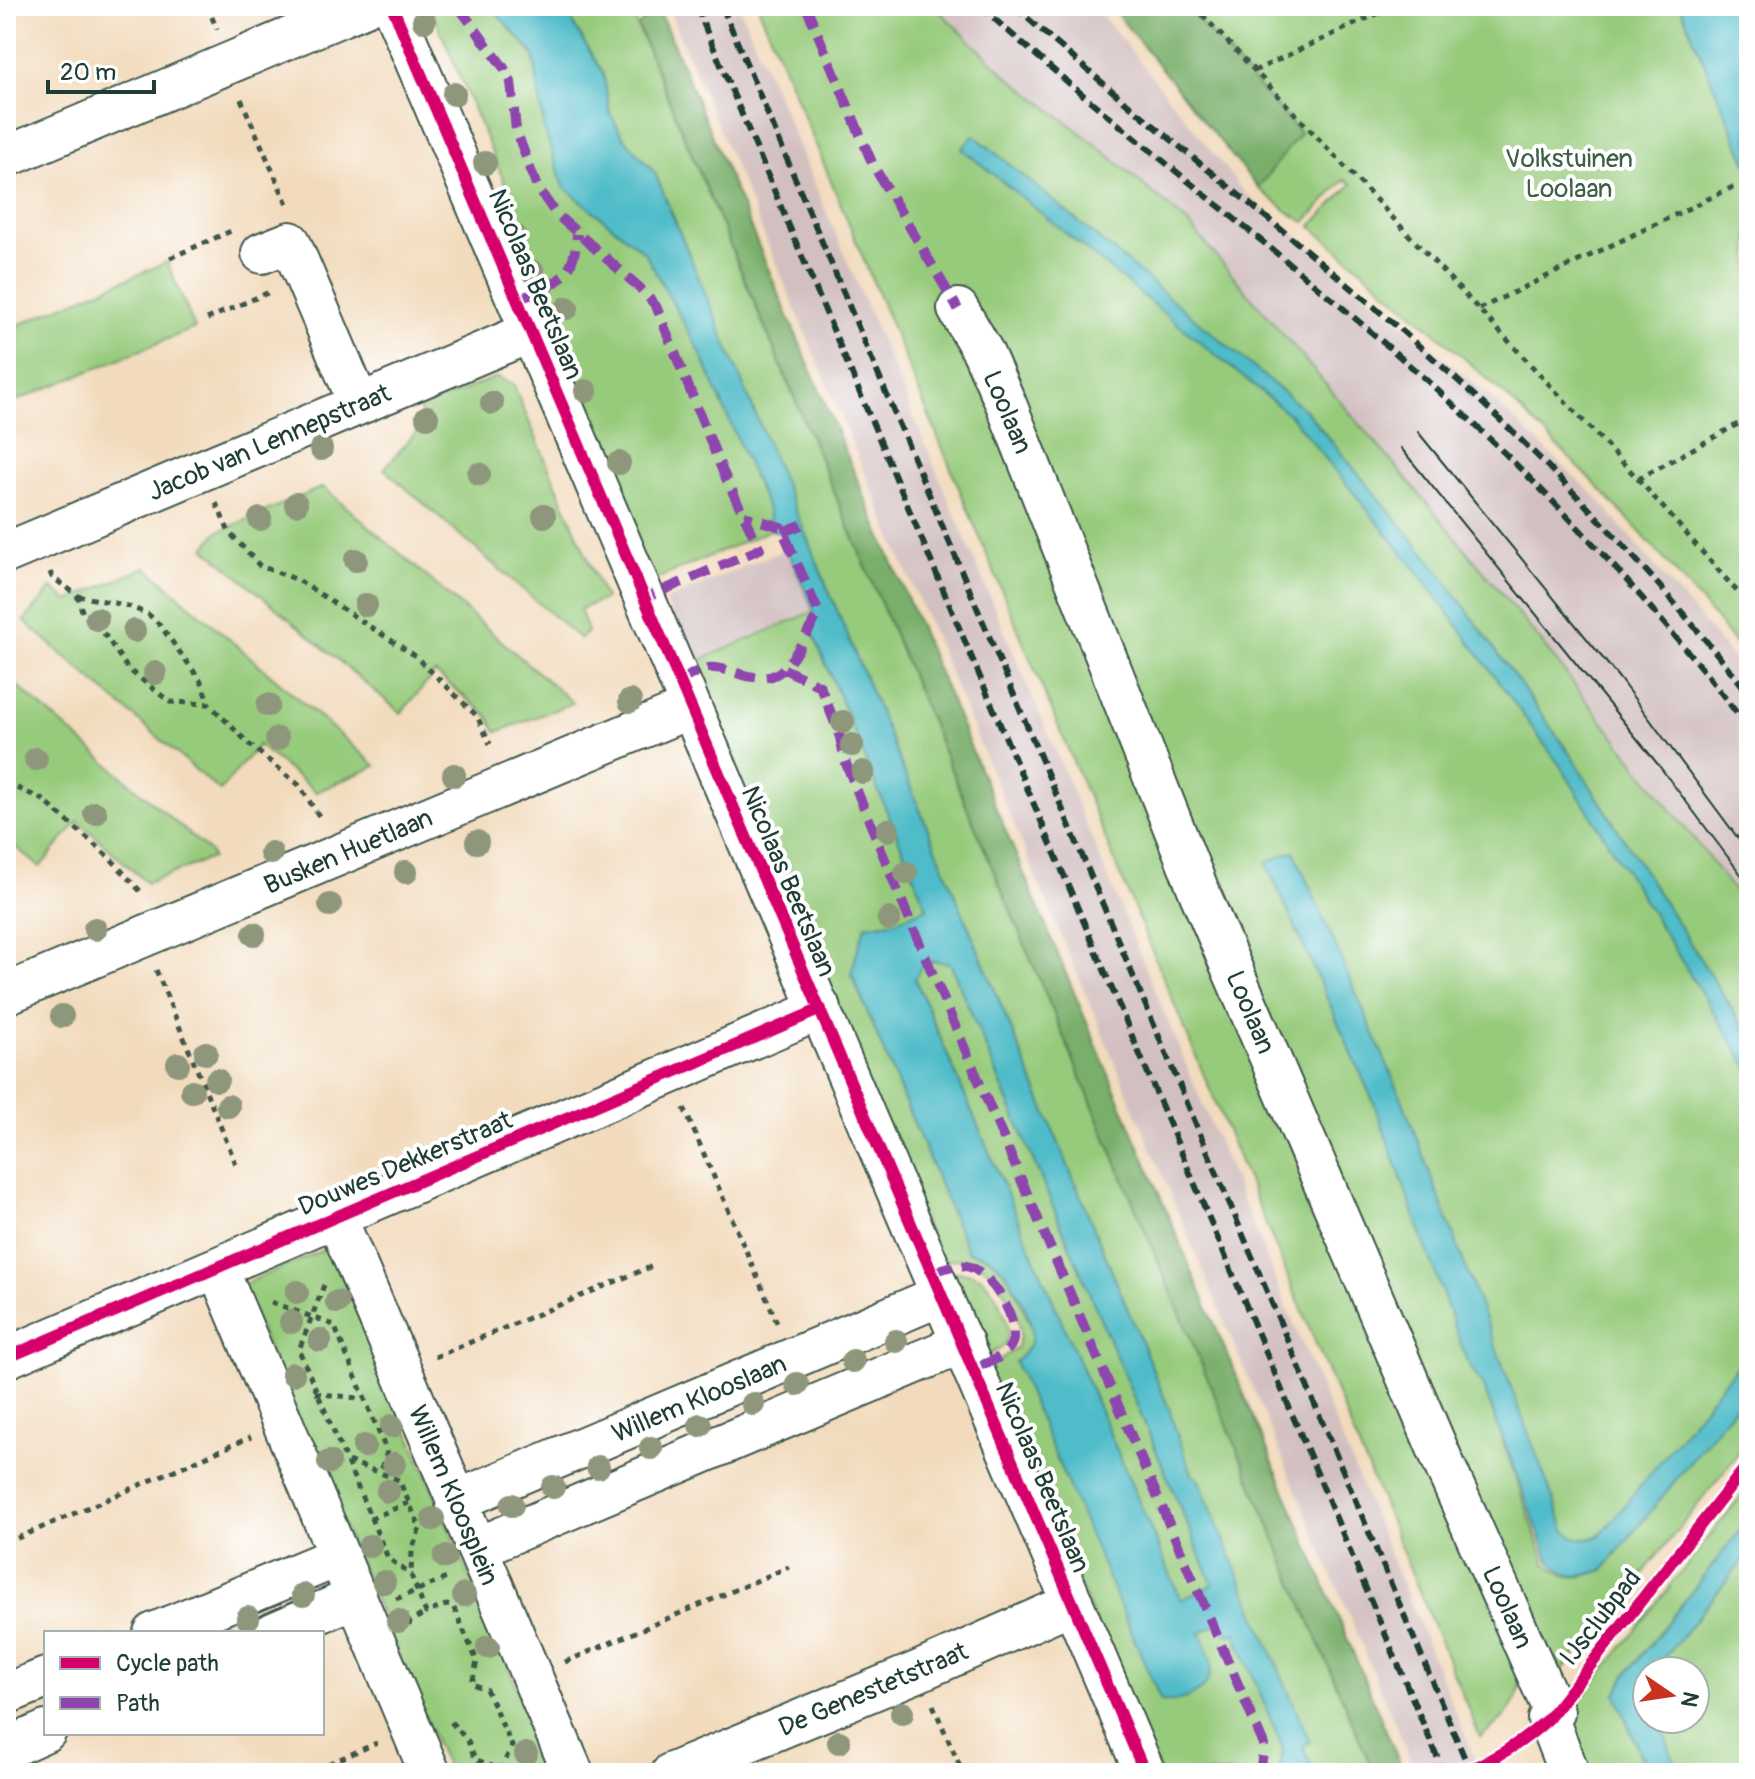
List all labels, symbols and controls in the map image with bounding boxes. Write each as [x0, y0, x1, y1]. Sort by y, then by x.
scale bar [48, 44, 154, 94]
text: 20 m [60, 58, 116, 87]
park label: Volkstuinen Loolaan [1505, 143, 1633, 205]
street label: Nicolaas Beetslaan [481, 184, 590, 384]
street label: Loolaan [975, 366, 1039, 459]
street label: Jacob van Lennepstraat [143, 377, 396, 508]
street label: Nicolaas Beetslaan [734, 781, 843, 981]
street label: Busken Huetlaan [259, 802, 438, 902]
street label: Loolaan [1218, 966, 1282, 1059]
street label: Douwes Dekkerstraat [294, 1104, 518, 1223]
street label: Willem Klooslaan [607, 1348, 791, 1450]
street label: Nicolaas Beetslaan [988, 1377, 1097, 1577]
street label: Willem Kloosplein [401, 1401, 505, 1590]
street label: Loolaan [1475, 1561, 1539, 1654]
street label: IJsclubpad [1553, 1563, 1648, 1672]
legend [44, 1631, 324, 1735]
street label: De Genestetstraat [774, 1635, 973, 1744]
text: Cycle path [116, 1649, 219, 1678]
north arrow [1631, 1655, 1711, 1735]
text: Path [116, 1689, 160, 1718]
text: N [1674, 1689, 1705, 1710]

